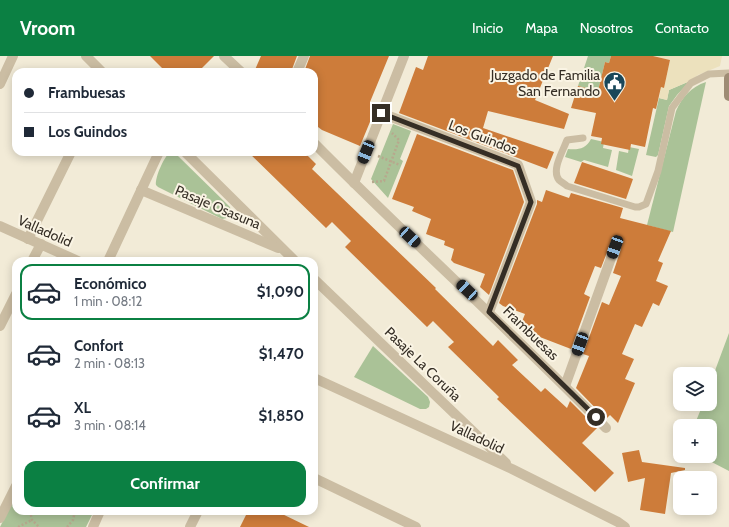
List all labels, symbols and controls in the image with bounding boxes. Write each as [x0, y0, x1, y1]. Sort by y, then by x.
text: Vroom [20, 17, 75, 40]
text: Inicio [472, 19, 503, 37]
text: Mapa [525, 19, 558, 37]
text: Nosotros [580, 19, 633, 37]
text: Contacto [655, 19, 709, 37]
place label: Juzgado de Familia San Fernando [490, 66, 600, 100]
public building icon: Juzgado de Familia San Fernando [602, 70, 628, 103]
text: Frambuesas [48, 84, 125, 102]
route end [372, 104, 390, 122]
street label: Los Guindos [446, 116, 520, 158]
text: Los Guindos [48, 123, 127, 141]
car [356, 139, 376, 165]
street label: Pasaje Osasuna [172, 181, 264, 233]
street label: Valladolid [15, 211, 75, 251]
car [397, 224, 423, 250]
car [605, 234, 625, 260]
icon: car [26, 274, 62, 310]
text: Económico [74, 275, 146, 293]
car [454, 277, 480, 303]
text: $1,090 [257, 283, 304, 301]
text: 1 min · 08:12 [74, 293, 142, 309]
street label: Frambuesas [499, 302, 563, 364]
street label: Pasaje La Coruña [381, 323, 465, 405]
car [570, 331, 590, 357]
icon: car [26, 336, 62, 372]
text: Confort [74, 337, 123, 355]
text: $1,470 [259, 345, 304, 363]
text: 2 min · 08:13 [74, 355, 145, 371]
map controls [673, 367, 717, 515]
button: layers [673, 367, 717, 411]
icon: car [26, 398, 62, 434]
text: XL [74, 399, 91, 417]
text: $1,850 [259, 407, 304, 425]
route start [587, 408, 605, 426]
text: 3 min · 08:14 [74, 417, 146, 433]
street label: Valladolid [447, 417, 507, 457]
button: + [673, 419, 717, 463]
button: Confirmar [24, 461, 306, 507]
button: − [673, 471, 717, 515]

